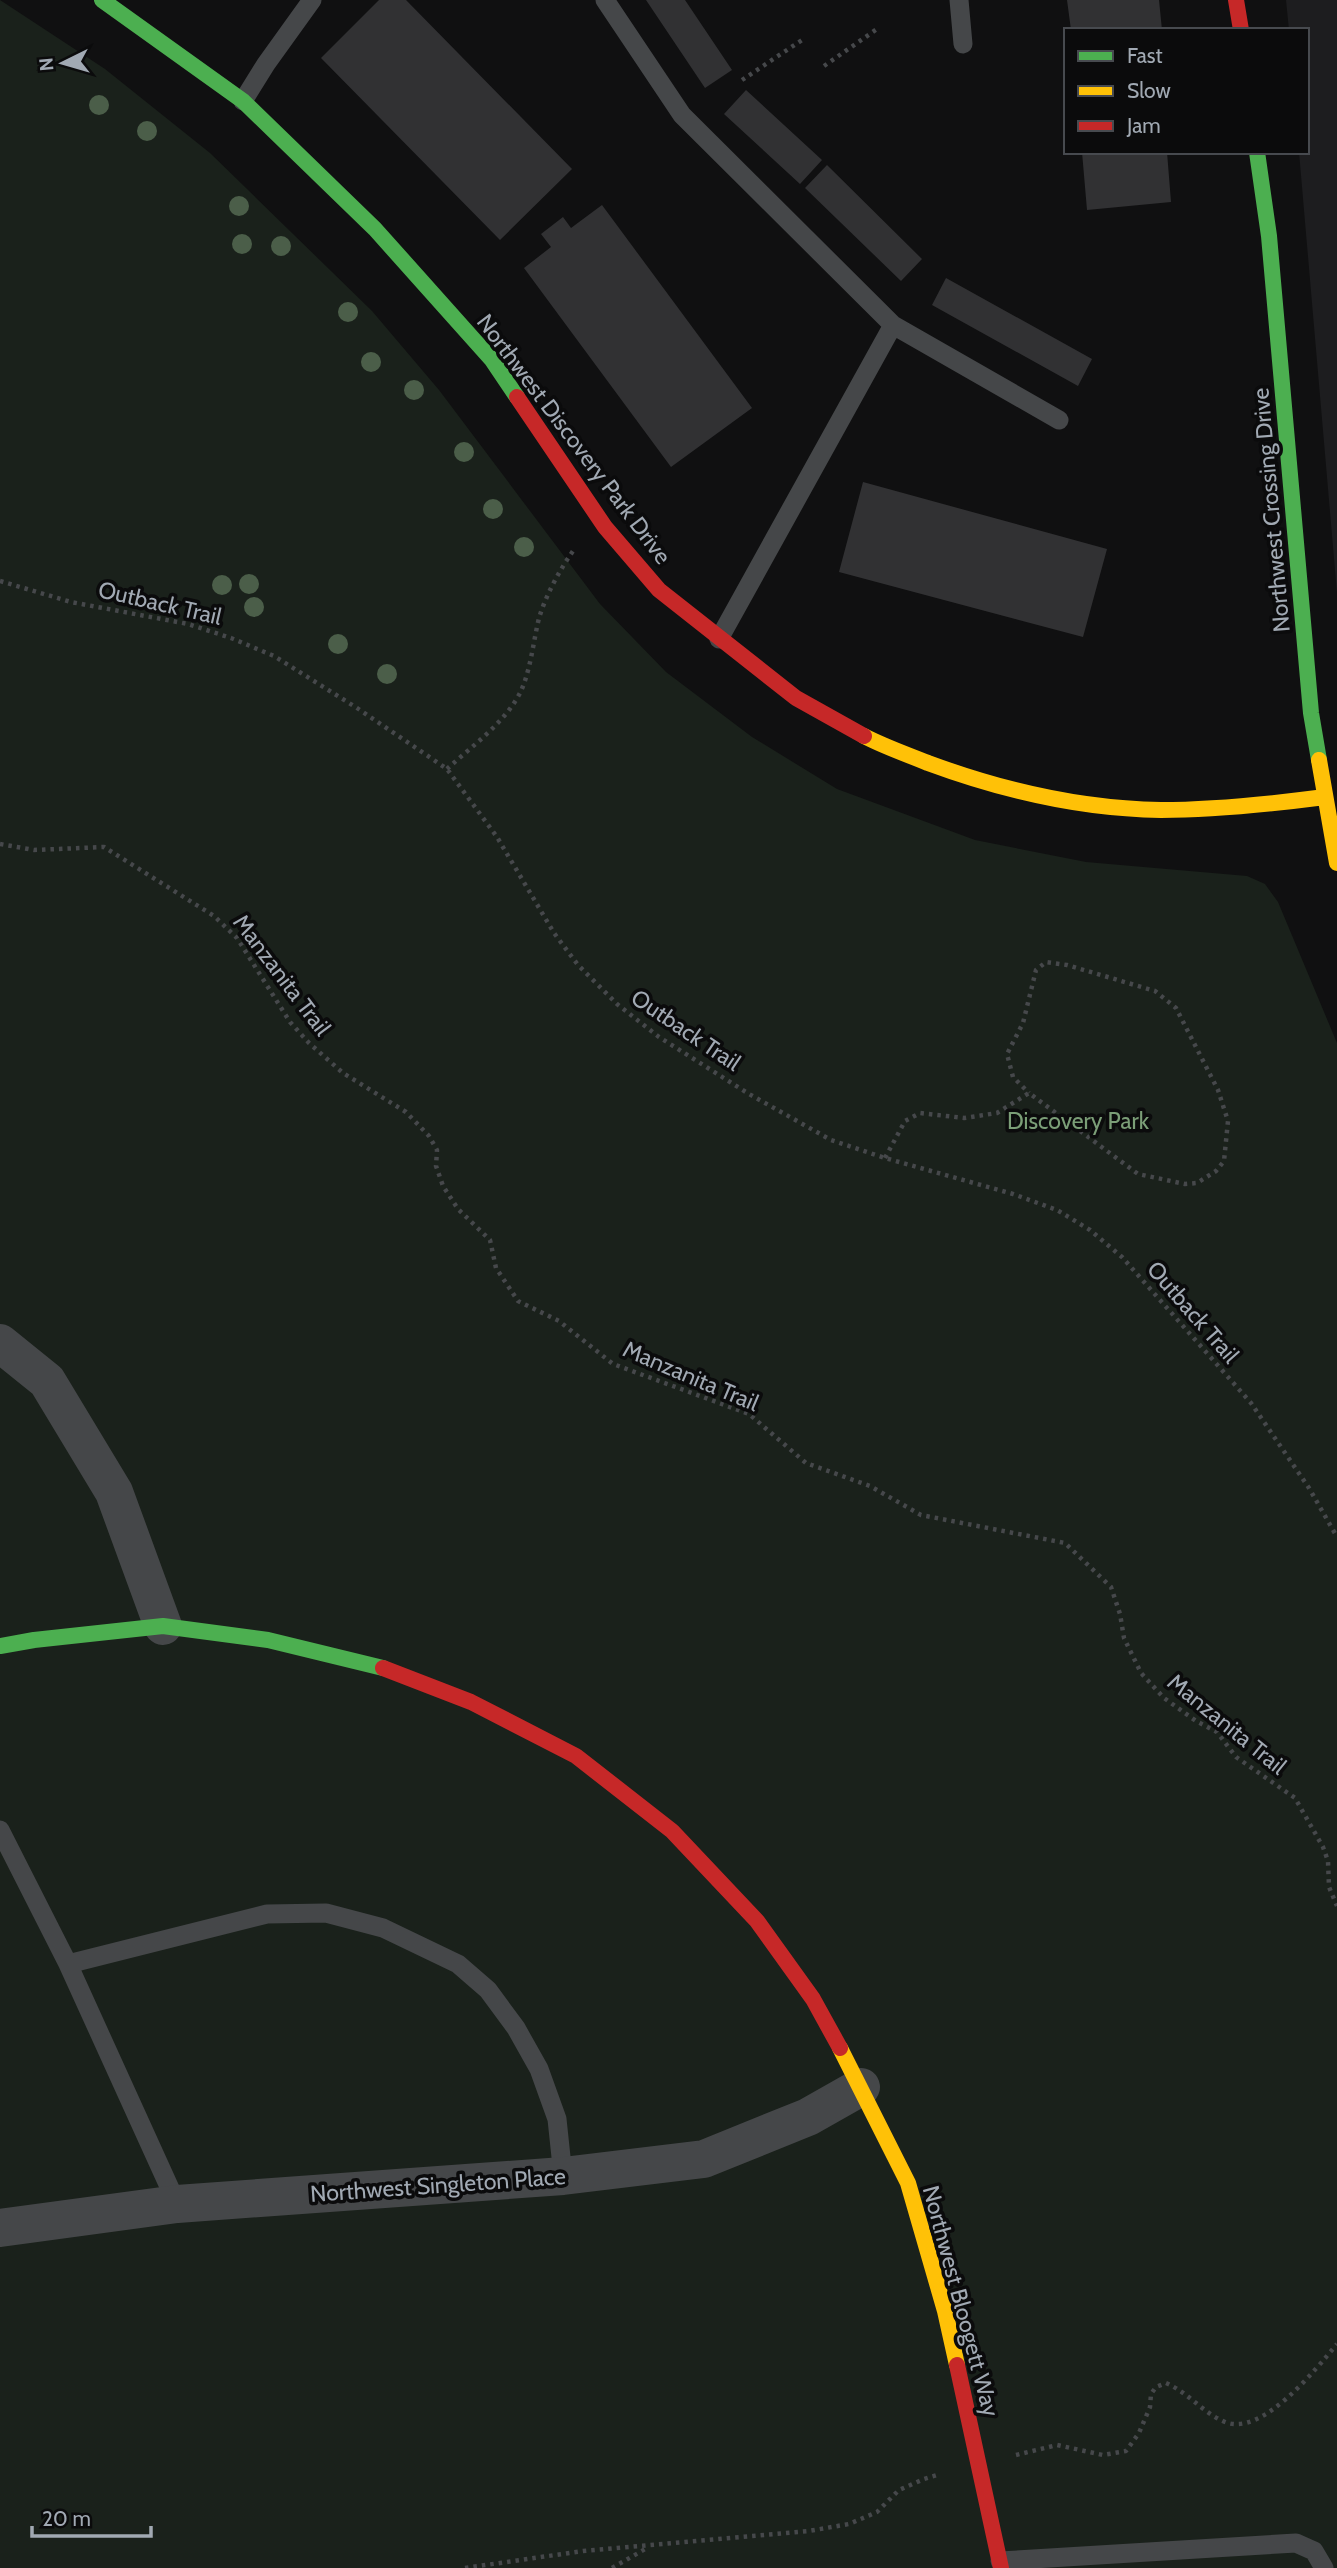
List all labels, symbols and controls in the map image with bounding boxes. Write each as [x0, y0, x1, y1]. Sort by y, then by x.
north arrow [28, 28, 98, 98]
legend [1064, 28, 1309, 154]
text: Fast [1127, 43, 1163, 68]
text: N [35, 57, 59, 72]
text: Slow [1127, 78, 1171, 103]
text: Jam [1126, 113, 1161, 138]
street label: Northwest Discovery Park Drive [471, 309, 677, 570]
street label: Northwest Crossing Drive [1246, 386, 1296, 633]
street label: Outback Trail [96, 575, 225, 631]
street label: Manzanita Trail [227, 909, 337, 1042]
street label: Outback Trail [626, 983, 746, 1077]
park label: Discovery Park [1007, 1107, 1150, 1135]
street label: Outback Trail [1141, 1255, 1245, 1369]
street label: Manzanita Trail [619, 1335, 764, 1417]
street label: Manzanita Trail [1162, 1668, 1292, 1781]
street label: Northwest Singleton Place [309, 2162, 567, 2208]
street label: Northwest Bloogett Way [917, 2183, 1005, 2420]
scale bar [32, 2494, 150, 2538]
text: 20 m [42, 2506, 91, 2531]

